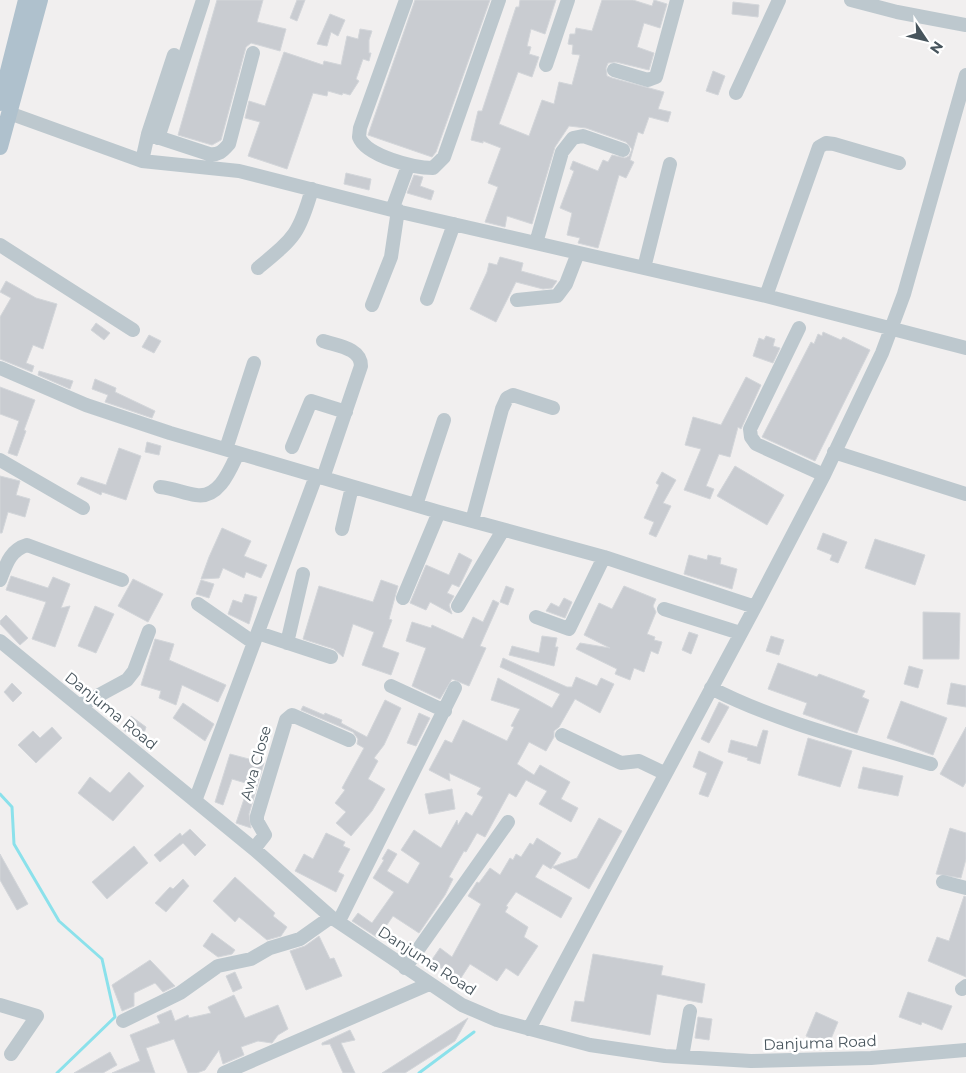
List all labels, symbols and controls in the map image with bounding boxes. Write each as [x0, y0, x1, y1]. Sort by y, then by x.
north arrow [901, 15, 951, 65]
text: N [926, 38, 947, 57]
street label: Danjuma Road [61, 668, 161, 754]
street label: Awa Close [236, 723, 275, 802]
street label: Danjuma Road [375, 922, 480, 999]
street label: Danjuma Road [763, 1031, 877, 1054]

